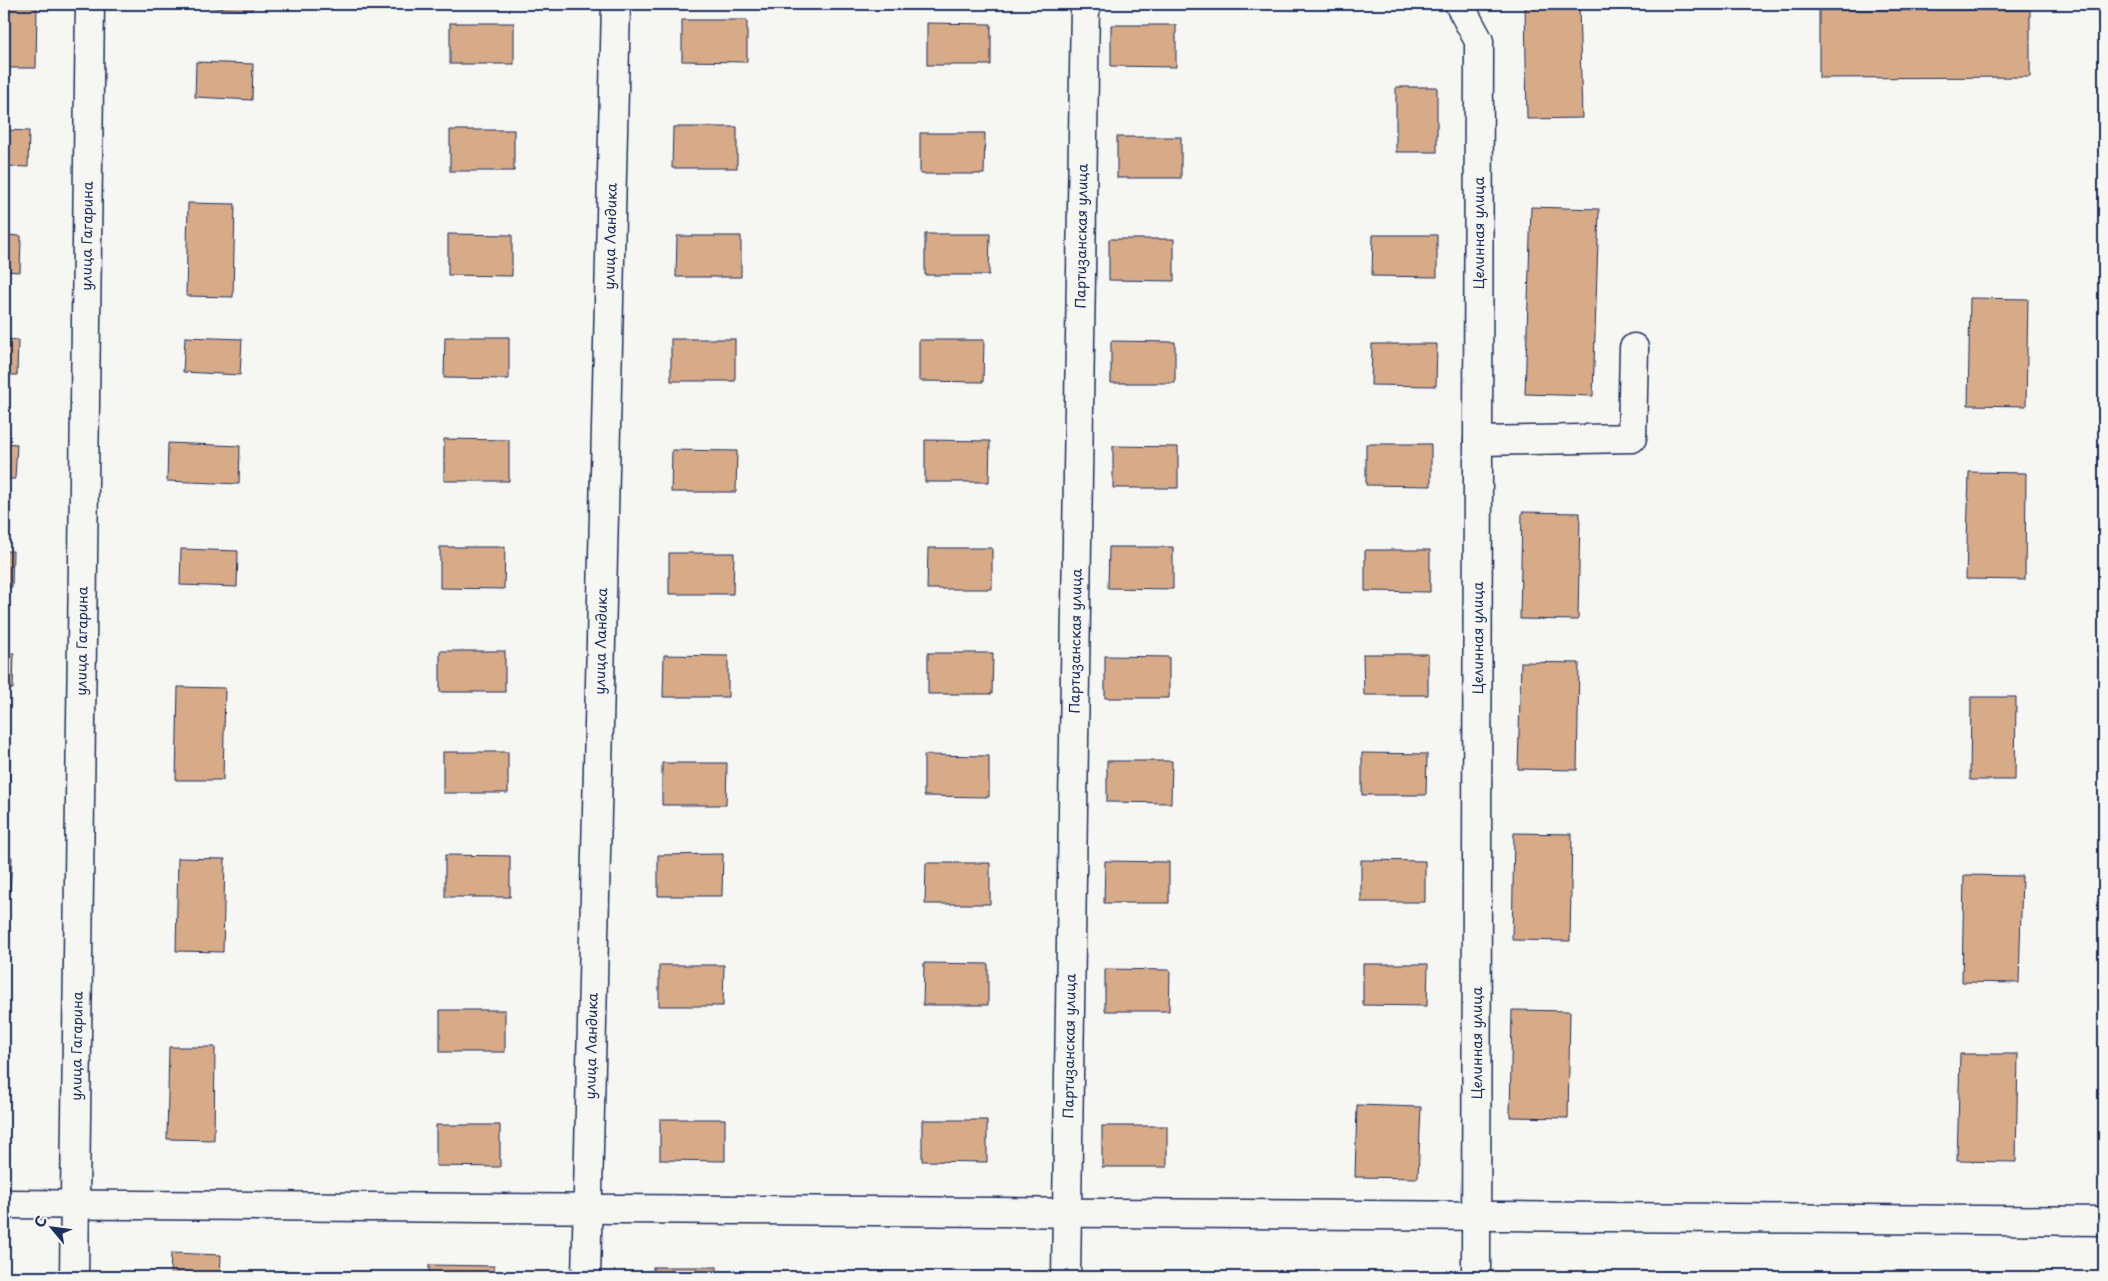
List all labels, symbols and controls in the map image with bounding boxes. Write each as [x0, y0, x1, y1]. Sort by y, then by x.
street label: Партизанская улица [1069, 163, 1093, 309]
street label: Целинная улица [1468, 176, 1489, 289]
street label: улица Гагарина [75, 181, 98, 291]
street label: улица Ландика [598, 183, 622, 290]
street label: Партизанская улица [1063, 568, 1087, 714]
street label: Целинная улица [1467, 581, 1488, 694]
street label: улица Гагарина [70, 586, 93, 696]
street label: улица Ландика [589, 587, 612, 695]
street label: Партизанская улица [1057, 973, 1081, 1119]
street label: Целинная улица [1466, 986, 1487, 1099]
street label: улица Гагарина [65, 991, 88, 1101]
street label: улица Ландика [579, 992, 603, 1100]
north arrow [28, 1204, 78, 1254]
text: С [28, 1212, 52, 1231]

